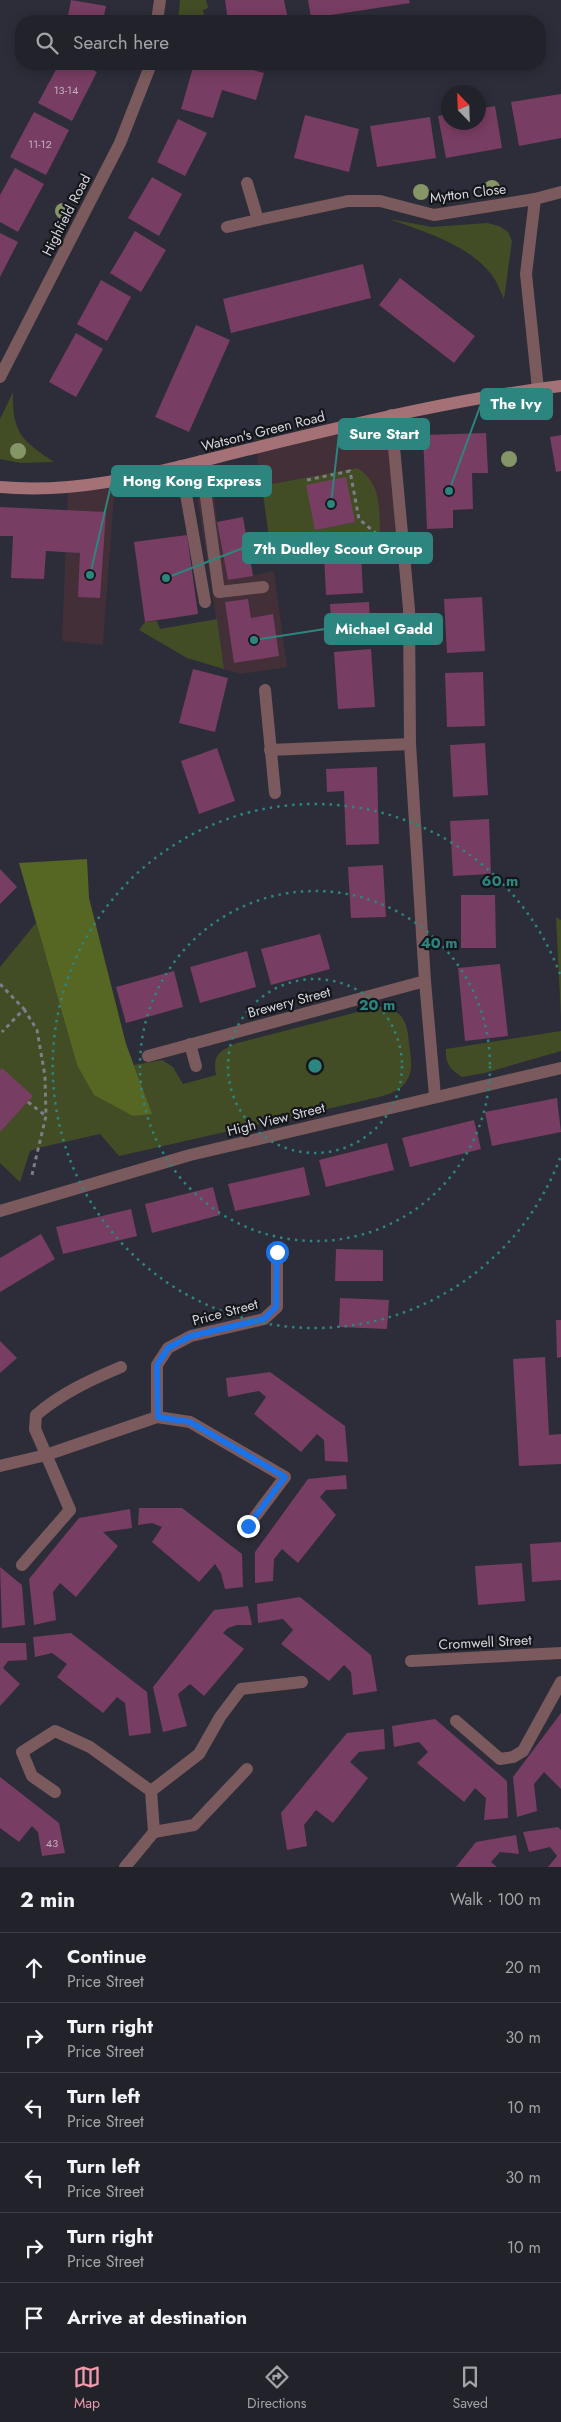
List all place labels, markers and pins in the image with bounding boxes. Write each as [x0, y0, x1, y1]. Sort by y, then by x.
callout: The Ivy [481, 389, 552, 419]
callout: Sure Start [339, 419, 429, 449]
callout: Hong Kong Express [112, 466, 271, 496]
callout: 7th Dudley Scout Group [243, 533, 432, 563]
callout: Michael Gadd [325, 614, 442, 644]
centre of rings [306, 1057, 324, 1075]

